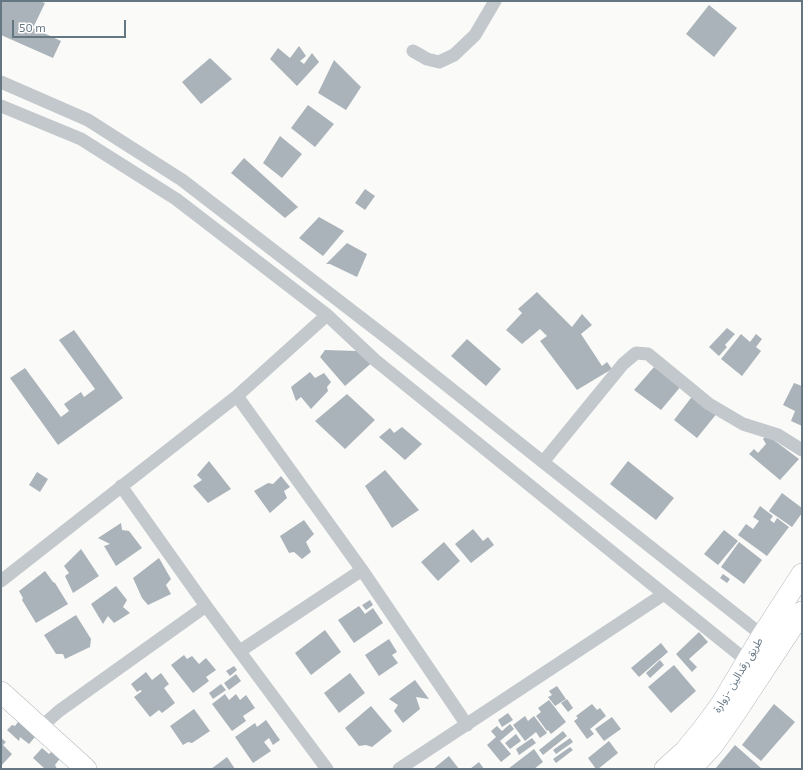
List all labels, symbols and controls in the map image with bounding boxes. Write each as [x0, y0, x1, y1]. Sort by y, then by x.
scale bar [14, 12, 128, 38]
text: 50 m [19, 20, 46, 34]
street label: طريق رقدالين -زوارة [710, 635, 766, 715]

